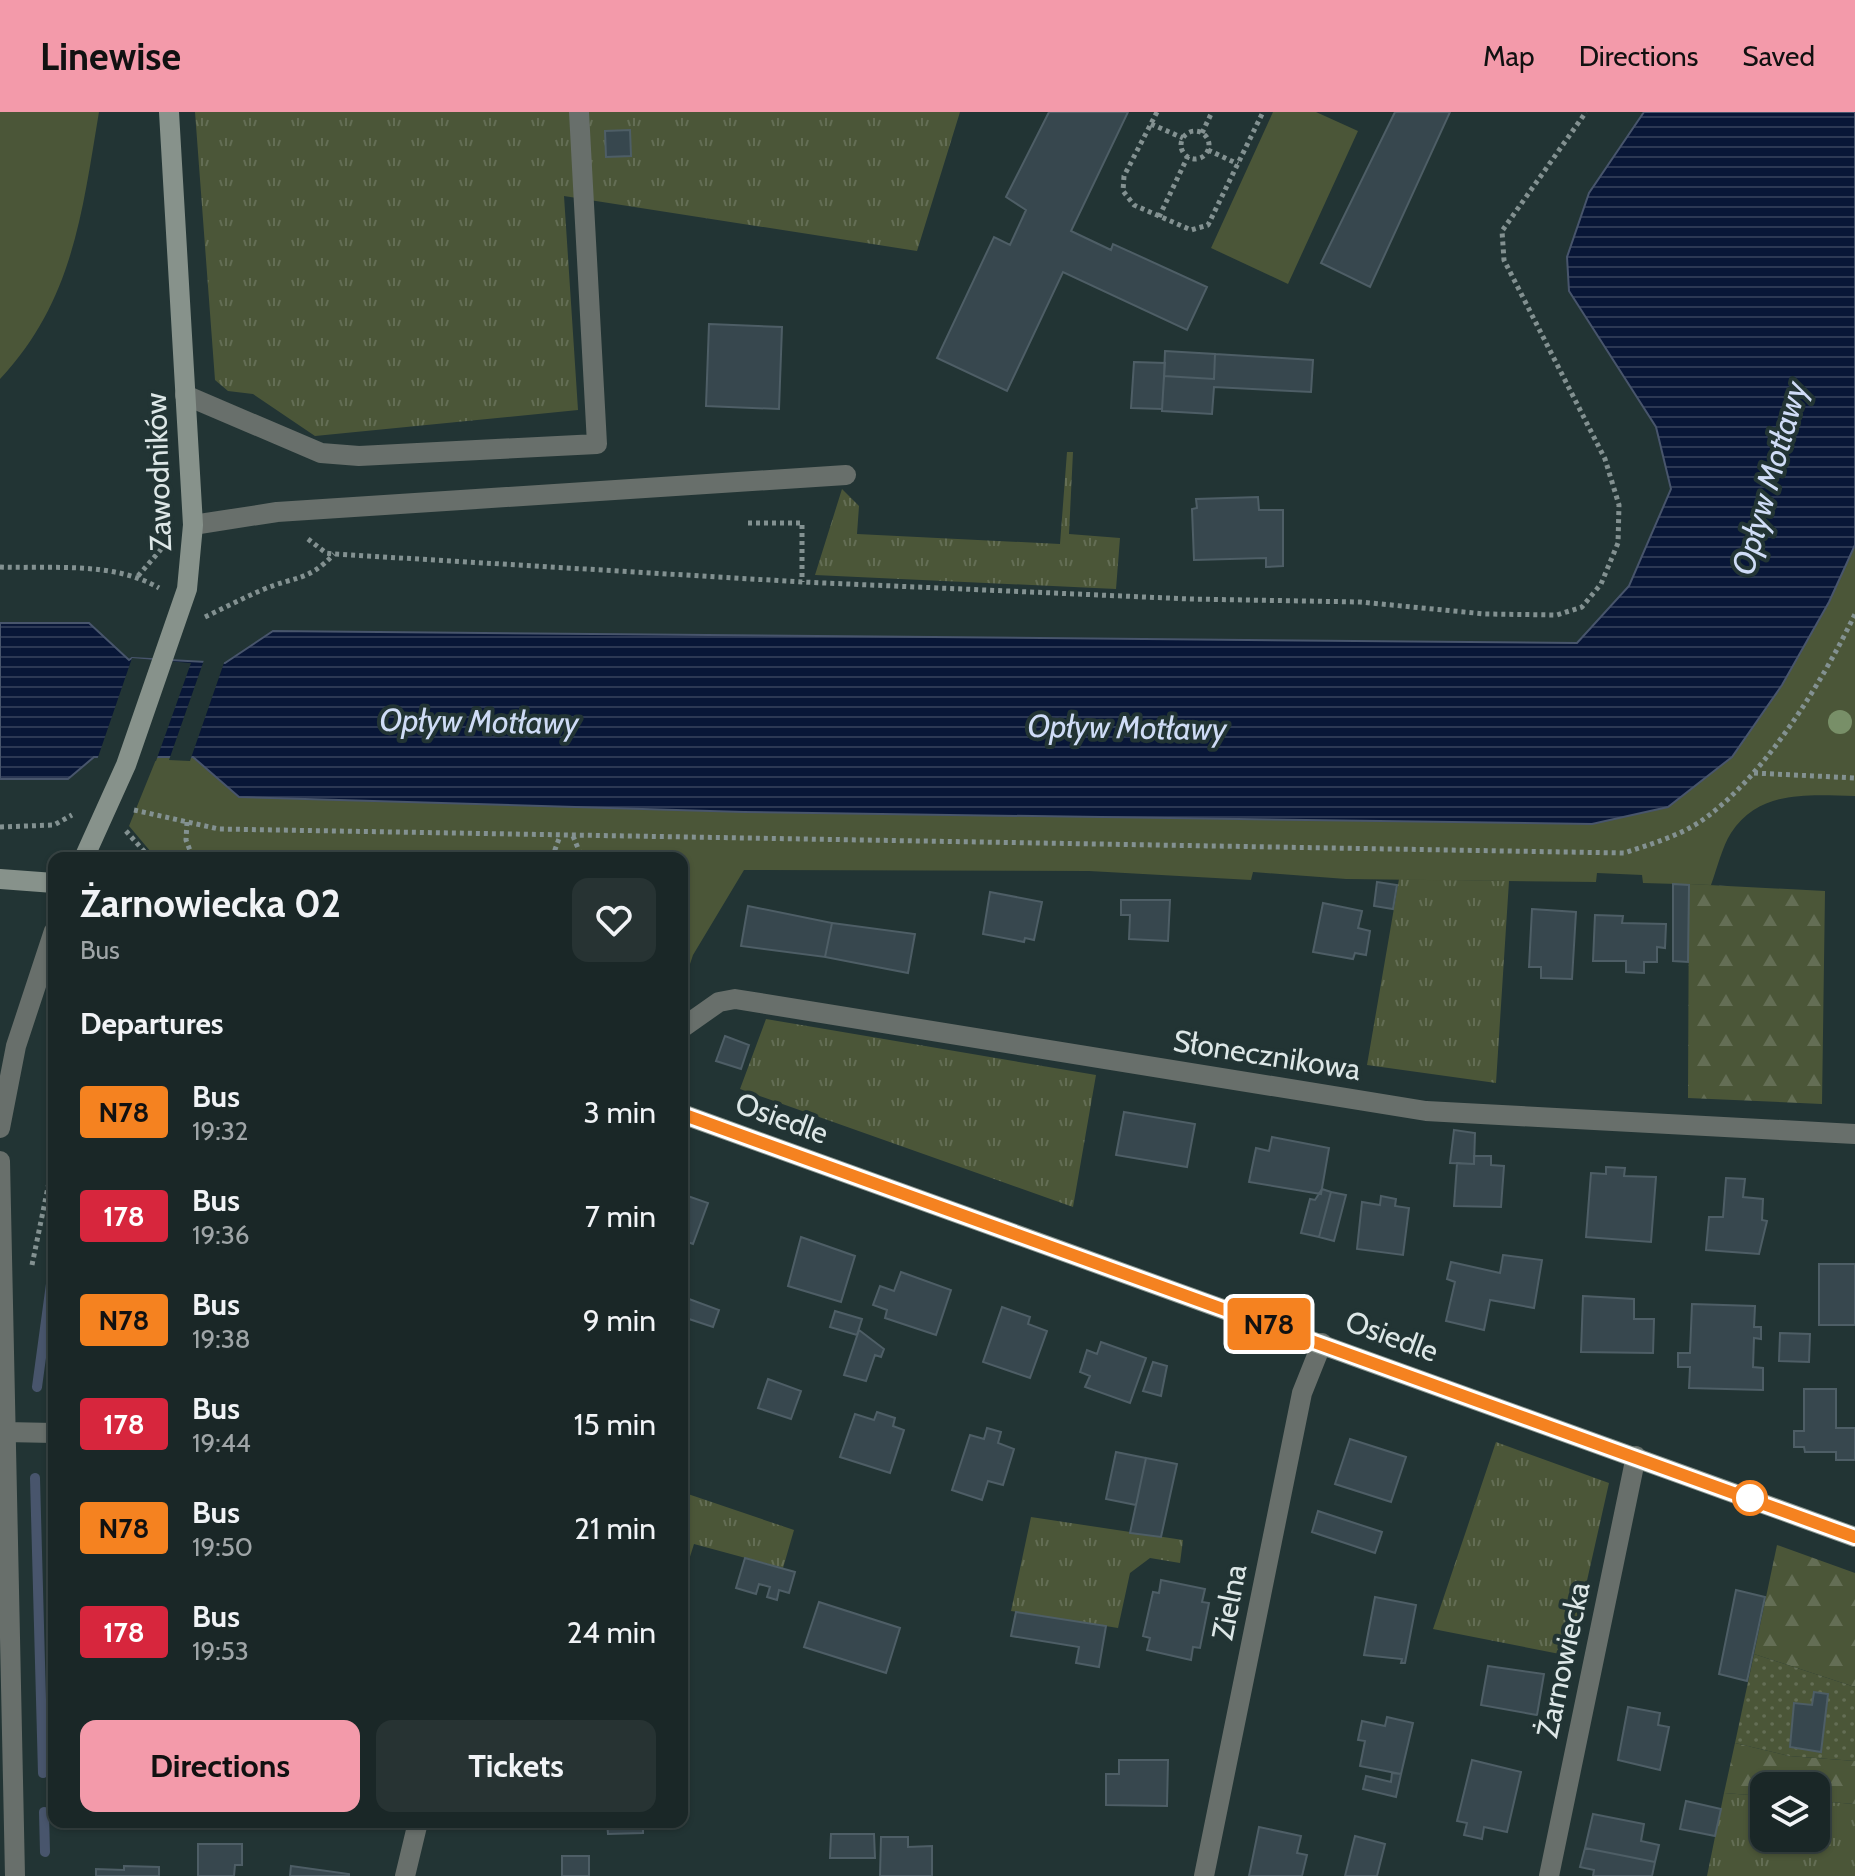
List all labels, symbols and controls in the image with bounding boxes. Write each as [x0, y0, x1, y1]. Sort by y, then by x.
text: Linewise [40, 33, 181, 80]
text: Map [1483, 39, 1535, 73]
text: Directions [1579, 39, 1698, 73]
text: Saved [1742, 39, 1815, 73]
water label: Opływ Motławy [1723, 376, 1816, 579]
street label: Zawodników [137, 392, 179, 552]
water label: Opływ Motławy [379, 700, 580, 742]
water label: Opływ Motławy [1027, 706, 1228, 748]
button: heart [572, 878, 656, 962]
text: Żarnowiecka 02 [80, 880, 341, 927]
text: Bus [80, 934, 120, 966]
text: Departures [80, 1005, 224, 1042]
street label: Słonecznikowa [1171, 1022, 1364, 1088]
text: Bus [192, 1078, 240, 1115]
street label: Osiedle [731, 1084, 833, 1152]
text: 3 min [584, 1094, 656, 1131]
text: N78 [99, 1095, 150, 1129]
text: 19:32 [192, 1115, 248, 1147]
text: Bus [192, 1182, 240, 1219]
text: 7 min [585, 1198, 656, 1235]
text: 178 [103, 1199, 145, 1233]
text: 19:36 [192, 1219, 250, 1251]
text: Bus [192, 1286, 240, 1323]
line badge: N78 [1223, 1298, 1315, 1350]
text: 9 min [583, 1302, 656, 1339]
street label: Osiedle [1341, 1302, 1443, 1370]
text: N78 [99, 1303, 150, 1337]
text: N78 [1244, 1307, 1295, 1341]
text: 19:38 [192, 1323, 250, 1355]
text: Bus [192, 1390, 240, 1427]
text: 15 min [574, 1406, 656, 1443]
text: 178 [103, 1407, 145, 1441]
text: 19:44 [192, 1427, 251, 1459]
unlabelled marker [1733, 1481, 1767, 1515]
text: Bus [192, 1494, 240, 1531]
text: 21 min [574, 1510, 656, 1547]
text: N78 [99, 1511, 150, 1545]
text: 19:50 [192, 1531, 253, 1563]
street label: Zielna [1204, 1560, 1255, 1643]
street label: Żarnowiecka [1528, 1578, 1598, 1741]
text: Bus [192, 1598, 240, 1635]
text: 24 min [567, 1614, 656, 1651]
text: 178 [103, 1615, 145, 1649]
text: 19:53 [192, 1635, 249, 1667]
button: Directions [80, 1720, 360, 1812]
button: Tickets [376, 1720, 656, 1812]
map controls [1750, 1772, 1830, 1852]
button: layers [1750, 1772, 1830, 1852]

